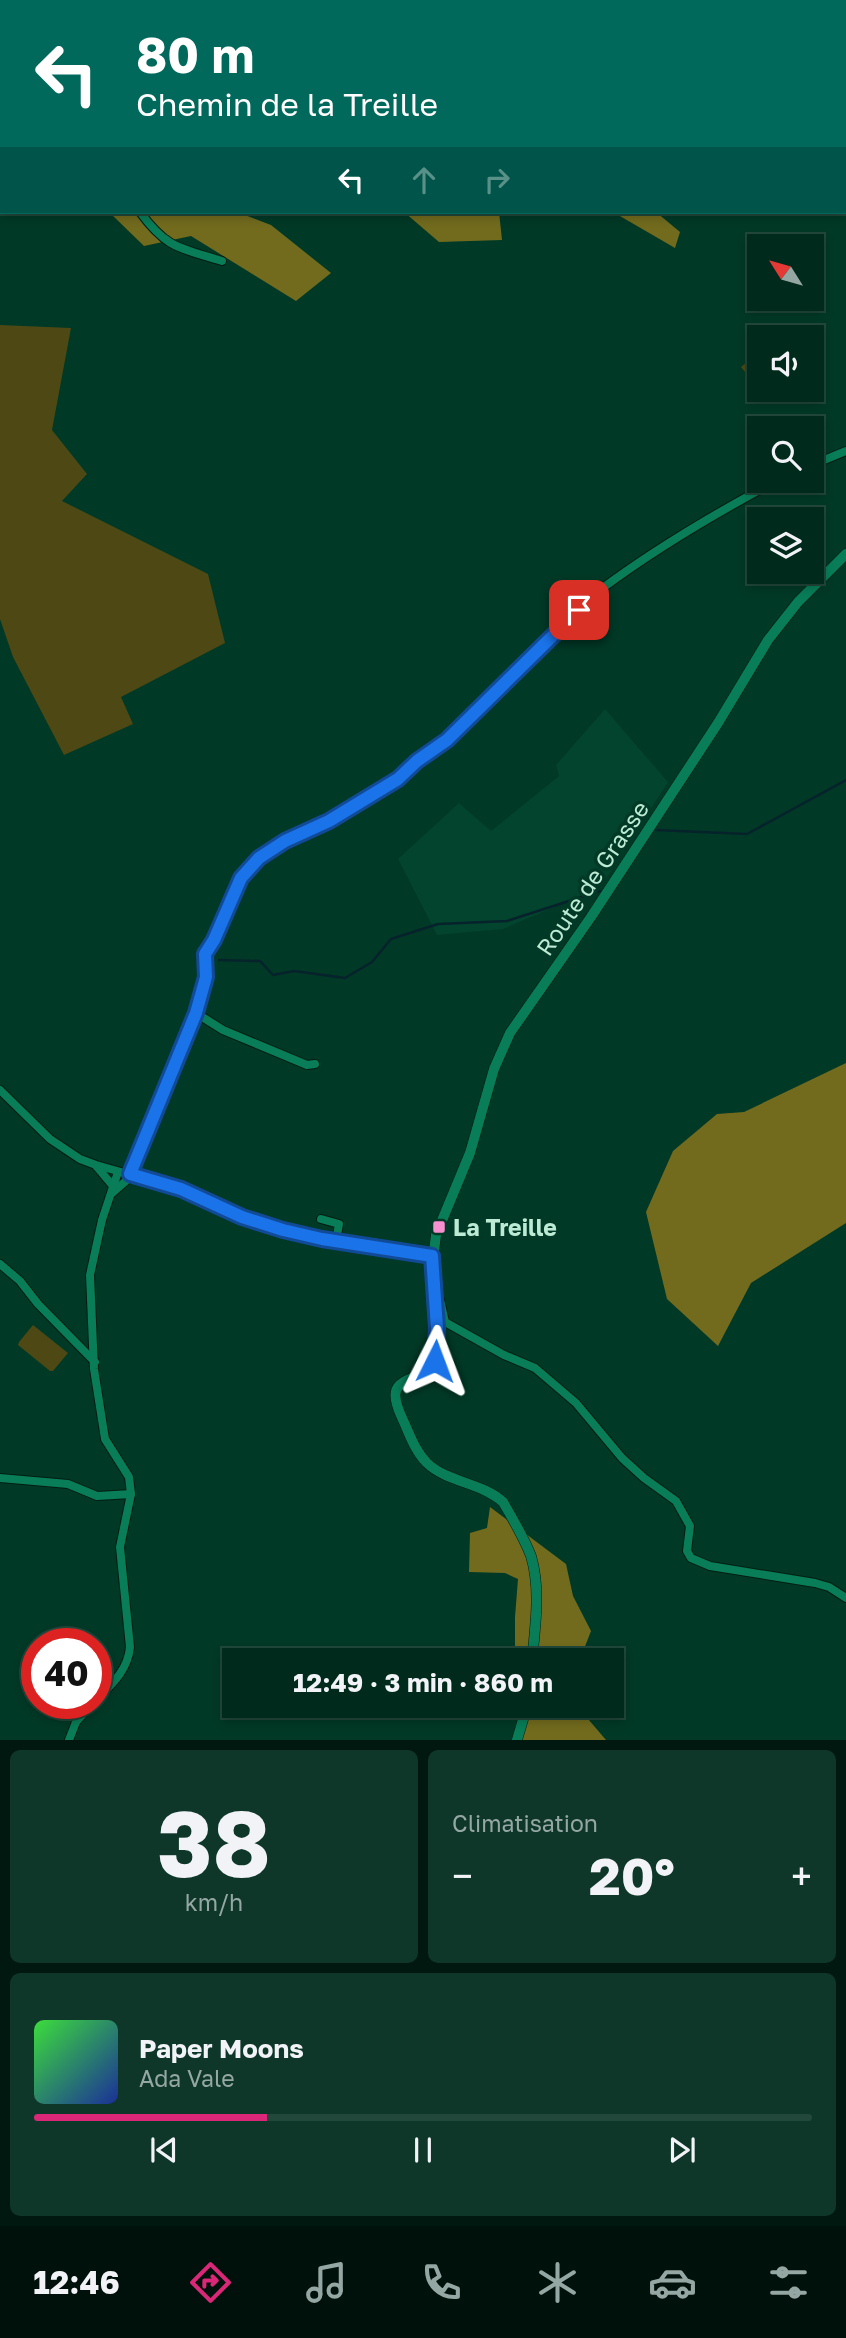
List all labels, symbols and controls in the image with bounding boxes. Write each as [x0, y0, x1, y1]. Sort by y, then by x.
text: 80 m [136, 25, 254, 84]
icon: left [21, 28, 112, 119]
text: Chemin de la Treille [136, 85, 438, 123]
icon: left [332, 161, 370, 199]
icon: ahead [405, 161, 443, 199]
icon: right [478, 161, 516, 199]
north arrow [747, 234, 824, 312]
map controls [747, 234, 824, 584]
button: sound [747, 325, 824, 402]
button: search [747, 416, 824, 493]
button: layers [747, 507, 824, 584]
pin [549, 580, 609, 640]
icon: arrive [560, 591, 598, 629]
street label: Route de Grasse [530, 795, 654, 961]
place label: La Treille [453, 1213, 557, 1241]
marker: La Treille [431, 1219, 447, 1235]
position arrow [398, 1324, 472, 1398]
speed limit sign: 40 [21, 1628, 112, 1719]
text: 12:49 · 3 min · 860 m [293, 1667, 553, 1698]
text: 38 [157, 1788, 271, 1897]
text: Climatisation [452, 1809, 598, 1837]
text: 20° [589, 1844, 675, 1906]
text: − [452, 1853, 473, 1898]
text: + [791, 1853, 812, 1898]
text: km/h [185, 1888, 243, 1916]
text: Paper Moons [139, 2033, 304, 2064]
text: Ada Vale [139, 2064, 235, 2092]
icon: previous [145, 2131, 183, 2169]
icon: pause [404, 2131, 442, 2169]
icon: next [663, 2131, 701, 2169]
icon: directions [186, 2258, 235, 2307]
icon: music [302, 2258, 351, 2307]
icon: phone [417, 2258, 466, 2307]
icon: climate [533, 2258, 582, 2307]
icon: car [648, 2258, 697, 2307]
icon: filters [764, 2258, 813, 2307]
text: 12:46 [33, 2263, 120, 2301]

